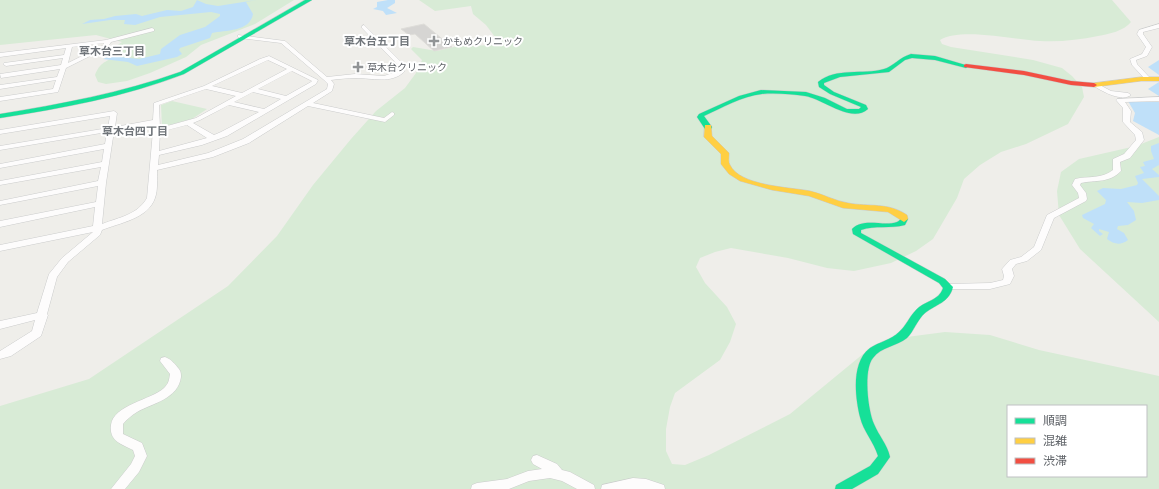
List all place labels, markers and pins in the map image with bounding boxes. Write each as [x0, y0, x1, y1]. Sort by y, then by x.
marker: かもめクリニック [428, 35, 440, 47]
place label: かもめクリニック [443, 36, 523, 48]
marker: 草木台クリニック [352, 61, 364, 73]
place label: 草木台クリニック [367, 62, 447, 74]

